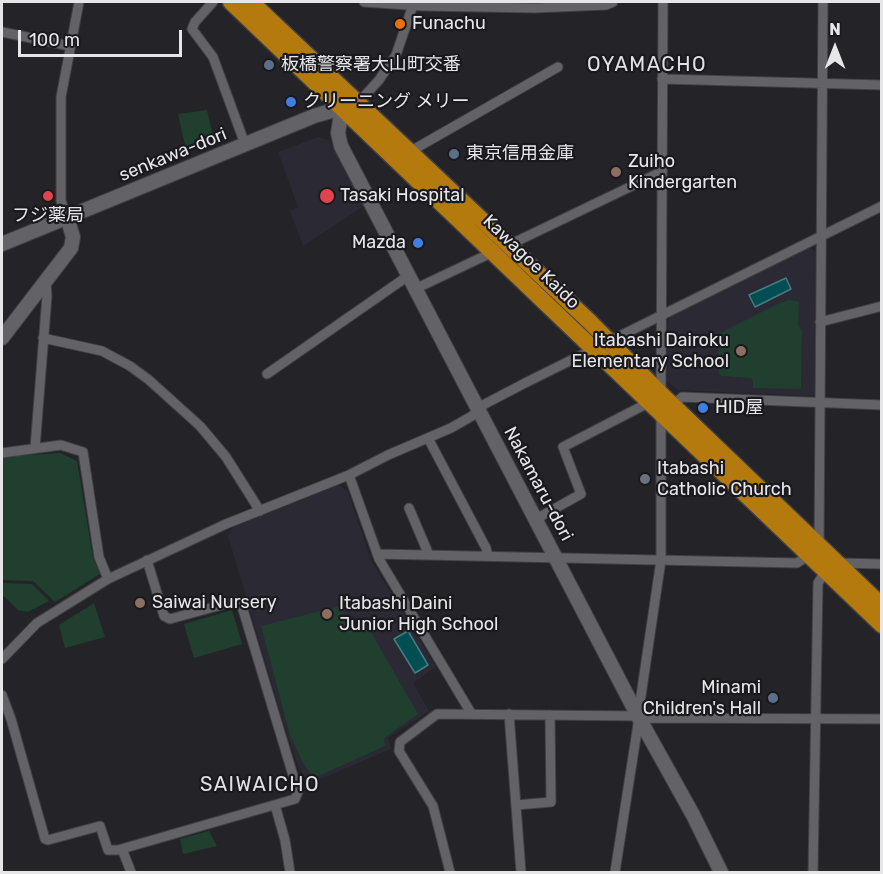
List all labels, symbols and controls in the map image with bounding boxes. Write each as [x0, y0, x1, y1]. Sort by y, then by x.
place label: Funachu [412, 13, 486, 35]
marker: Funachu [393, 17, 407, 31]
scale bar [21, 18, 184, 56]
north arrow [805, 18, 865, 78]
text: N [829, 20, 841, 39]
text: 100 m [29, 29, 80, 51]
district label: OYAMACHO [587, 53, 707, 77]
place label: 板橋警察署大山町交番 [281, 54, 461, 76]
marker: 板橋警察署大山町交番 [262, 58, 276, 72]
place label: クリーニング メリー [303, 91, 469, 113]
marker: クリーニング メリー [284, 95, 298, 109]
street label: senkawa-dori [116, 124, 230, 186]
place label: 東京信用金庫 [466, 143, 574, 165]
marker: 東京信用金庫 [447, 147, 461, 161]
place label: Zuiho Kindergarten [628, 151, 737, 194]
marker: Zuiho Kindergarten [609, 165, 623, 179]
place label: Tasaki Hospital [340, 185, 465, 207]
marker: Tasaki Hospital [318, 187, 336, 205]
marker: フジ薬局 [41, 189, 55, 203]
place label: フジ薬局 [12, 205, 84, 227]
street label: Kawagoe Kaido [478, 210, 584, 314]
place label: Mazda [352, 232, 406, 254]
marker: Mazda [411, 236, 425, 250]
place label: Itabashi Dairoku Elementary School [571, 330, 729, 372]
marker: Itabashi Dairoku Elementary School [734, 344, 748, 358]
place label: HID屋 [715, 397, 763, 419]
marker: HID屋 [696, 401, 710, 415]
street label: Nakamaru-dori [499, 423, 577, 545]
place label: Itabashi Catholic Church [657, 458, 792, 500]
marker: Itabashi Catholic Church [638, 472, 652, 486]
place label: Saiwai Nursery [152, 592, 277, 614]
place label: Itabashi Daini Junior High School [339, 593, 498, 636]
marker: Saiwai Nursery [133, 596, 147, 610]
marker: Itabashi Daini Junior High School [320, 607, 334, 621]
place label: Minami Children's Hall [643, 677, 761, 720]
marker: Minami Children's Hall [766, 691, 780, 705]
district label: SAIWAICHO [200, 773, 320, 797]

